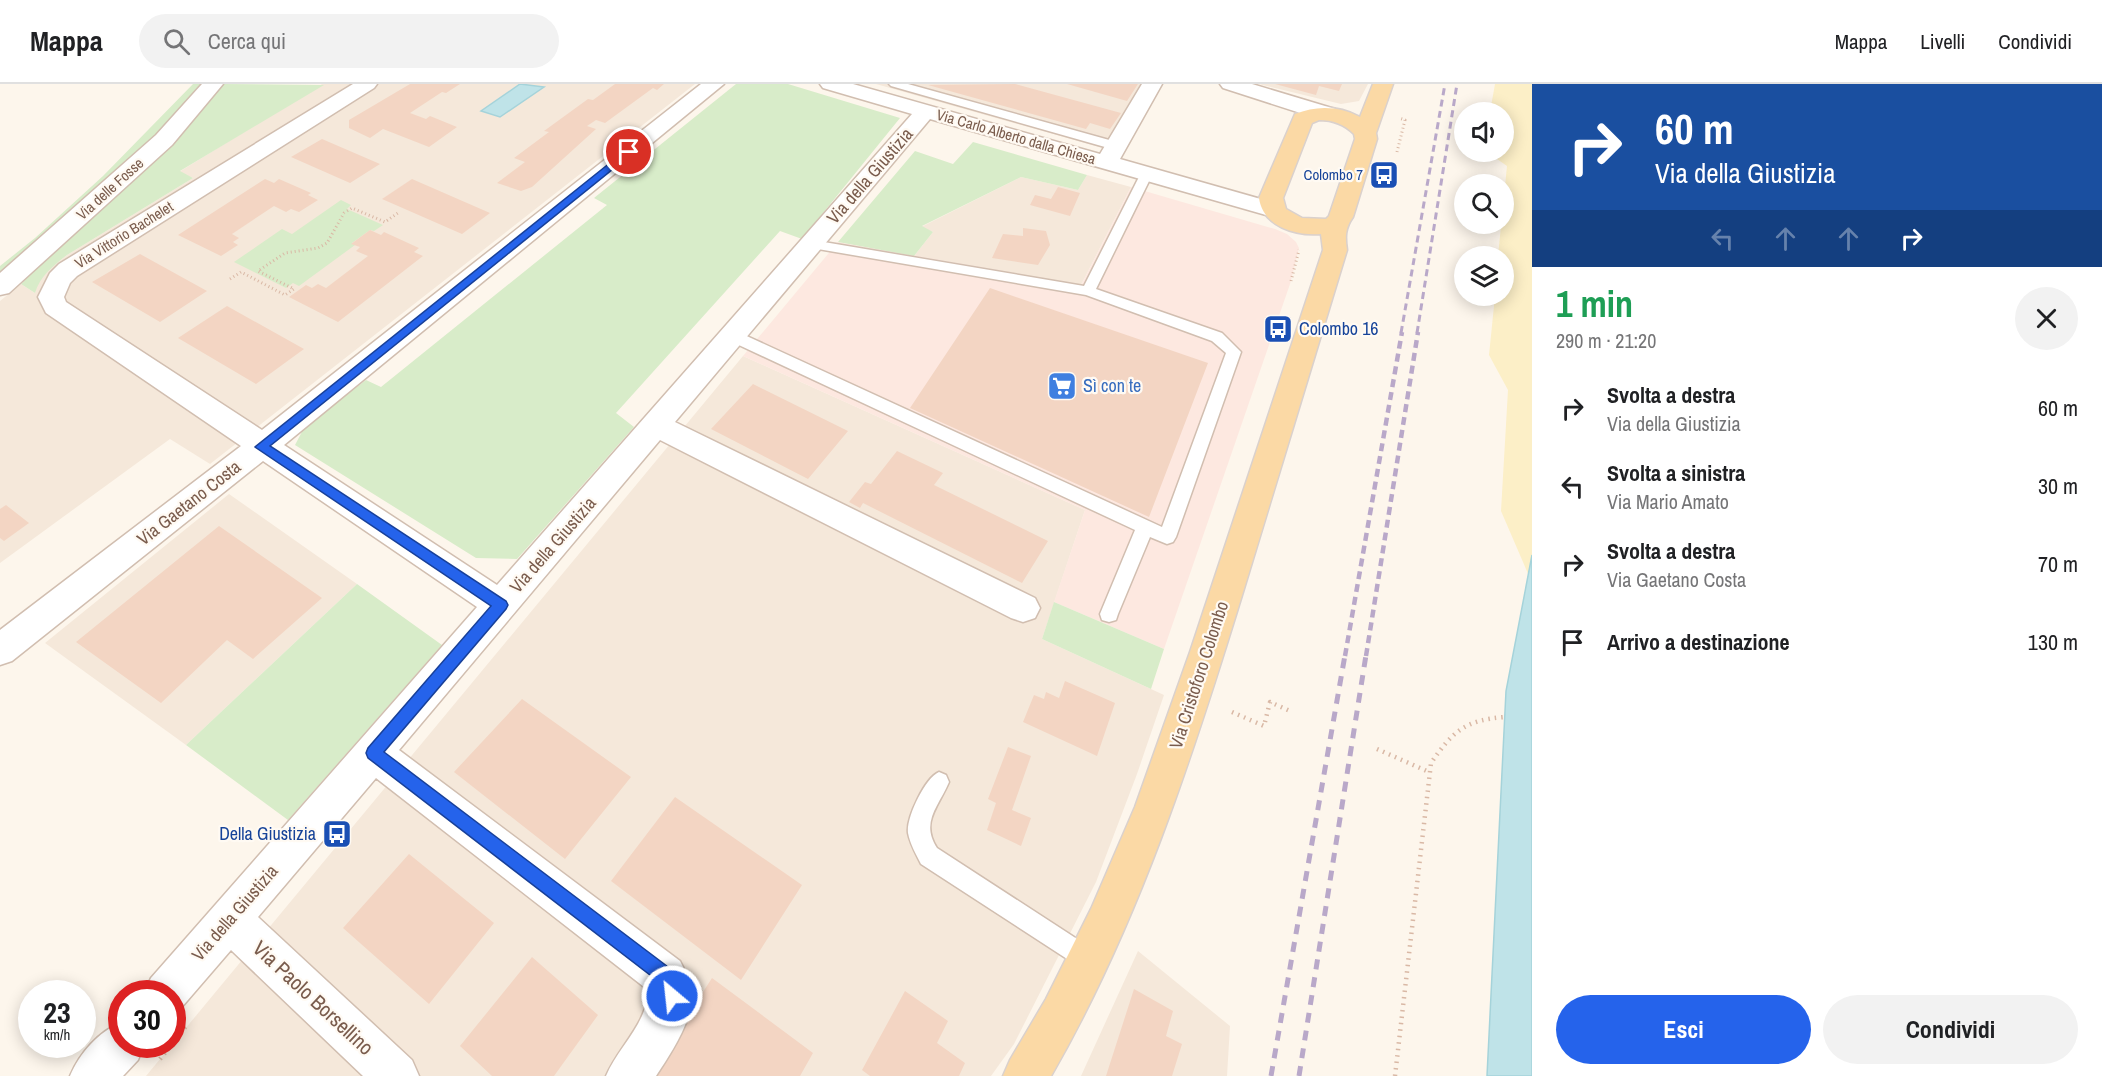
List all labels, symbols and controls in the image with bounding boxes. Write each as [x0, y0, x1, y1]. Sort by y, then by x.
search box [139, 14, 559, 68]
text: Mappa [30, 22, 103, 60]
icon: search [160, 25, 193, 58]
text: Cerca qui [208, 26, 286, 56]
text: Mappa [1835, 27, 1887, 56]
text: Livelli [1920, 27, 1965, 56]
text: Condividi [1998, 27, 2072, 56]
text: 60 m [1655, 101, 1734, 157]
map controls [1454, 102, 1514, 306]
button: sound [1454, 102, 1514, 162]
street label: Via Carlo Alberto dalla Chiesa [934, 104, 1098, 169]
icon: right [1556, 108, 1634, 186]
street label: Via della Giustizia [821, 122, 919, 229]
pin [603, 126, 654, 177]
icon: arrive [612, 135, 645, 168]
street label: Via delle Fosse [71, 153, 148, 225]
text: Via della Giustizia [1655, 155, 1836, 191]
bus stop icon: Colombo 7 [1368, 159, 1400, 191]
place label: Colombo 7 [1304, 164, 1363, 185]
button: search [1454, 174, 1514, 234]
street label: Via Vittorio Bachelet [71, 196, 177, 273]
icon: left [1706, 222, 1739, 255]
icon: ahead [1769, 222, 1802, 255]
icon: ahead [1832, 222, 1865, 255]
icon: right [1895, 222, 1928, 255]
button: layers [1454, 246, 1514, 306]
text: 1 min [1556, 280, 1633, 328]
button: close [2015, 287, 2078, 350]
bus stop icon: Colombo 16 [1262, 313, 1294, 345]
place label: Colombo 16 [1299, 316, 1379, 341]
text: 290 m · 21:20 [1556, 327, 1656, 354]
supermarket icon: Sì con te [1046, 370, 1078, 402]
place label: Sì con te [1083, 373, 1141, 398]
text: Svolta a destra [1607, 380, 1735, 410]
icon: right [1556, 392, 1589, 425]
text: 60 m [2038, 393, 2078, 423]
text: Via della Giustizia [1607, 410, 1741, 437]
street label: Via Gaetano Costa [132, 454, 246, 551]
text: Svolta a sinistra [1607, 458, 1745, 488]
icon: left [1556, 470, 1589, 503]
text: 30 m [2038, 471, 2078, 501]
text: Via Mario Amato [1607, 488, 1729, 515]
street label: Via della Giustizia [504, 491, 602, 598]
text: Svolta a destra [1607, 536, 1735, 566]
icon: right [1556, 548, 1589, 581]
text: 70 m [2038, 549, 2078, 579]
text: Via Gaetano Costa [1607, 566, 1746, 593]
street label: Via Cristoforo Colombo [1163, 598, 1234, 752]
icon: arrive [1556, 626, 1589, 659]
text: Arrivo a destinazione [1607, 627, 1789, 657]
text: 130 m [2028, 627, 2078, 657]
bus stop icon: Della Giustizia [321, 818, 353, 850]
place label: Della Giustizia [219, 821, 316, 846]
street label: Via della Giustizia [186, 859, 284, 966]
street label: Via Paolo Borsellino [246, 934, 380, 1061]
position arrow [640, 964, 704, 1028]
speed limit sign: 30 [108, 980, 186, 1058]
text: 23 [43, 992, 71, 1032]
button: Esci [1556, 995, 1811, 1064]
button: Condividi [1823, 995, 2078, 1064]
text: km/h [44, 1024, 70, 1045]

